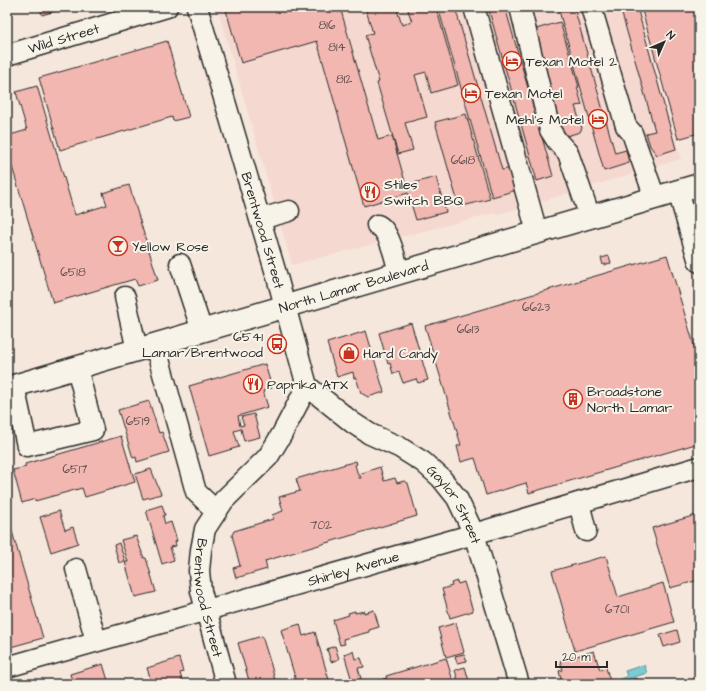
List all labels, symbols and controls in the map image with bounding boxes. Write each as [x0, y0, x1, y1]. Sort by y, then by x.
house number: 816 [319, 17, 336, 34]
street label: Wild Street [26, 19, 102, 59]
north arrow [644, 22, 684, 62]
text: N [663, 28, 679, 43]
house number: 814 [328, 39, 346, 56]
hotel icon: Texan Motel 2 [501, 50, 523, 72]
place label: Texan Motel 2 [526, 52, 617, 72]
house number: 812 [336, 71, 352, 88]
hotel icon: Texan Motel [460, 82, 482, 104]
place label: Texan Motel [485, 84, 563, 104]
hotel icon: Mehl's Motel [587, 108, 609, 130]
place label: Mehl's Motel [506, 110, 584, 130]
house number: 6618 [451, 152, 475, 169]
street label: Brentwood Street [235, 170, 289, 292]
place label: Stiles Switch BBQ [384, 175, 463, 211]
restaurant icon: Stiles Switch BBQ [359, 181, 381, 203]
bar icon: Yellow Rose [107, 235, 129, 257]
place label: Yellow Rose [132, 237, 209, 257]
street label: North Lamar Boulevard [277, 256, 431, 319]
house number: 6518 [60, 264, 86, 281]
house number: 6623 [522, 299, 550, 316]
house number: 6613 [457, 321, 479, 338]
place label: 6541 Lamar/Brentwood [142, 327, 263, 363]
bus stop icon: 6541 Lamar/Brentwood [266, 333, 288, 355]
shop icon: Hard Candy [338, 342, 360, 364]
place label: Hard Candy [363, 344, 438, 364]
restaurant icon: Paprika ATX [242, 373, 264, 395]
place label: Paprika ATX [267, 375, 349, 395]
place label: Broadstone North Lamar [587, 382, 672, 418]
building icon: Broadstone North Lamar [562, 388, 584, 410]
house number: 6519 [126, 413, 150, 430]
house number: 6517 [63, 461, 88, 478]
street label: Gaylor Street [422, 461, 486, 547]
house number: 702 [310, 517, 332, 534]
street label: Brentwood Street [188, 536, 227, 660]
street label: Shirley Avenue [305, 547, 402, 592]
house number: 6701 [605, 601, 629, 618]
scale bar [556, 643, 607, 669]
text: 20 m [562, 649, 591, 666]

